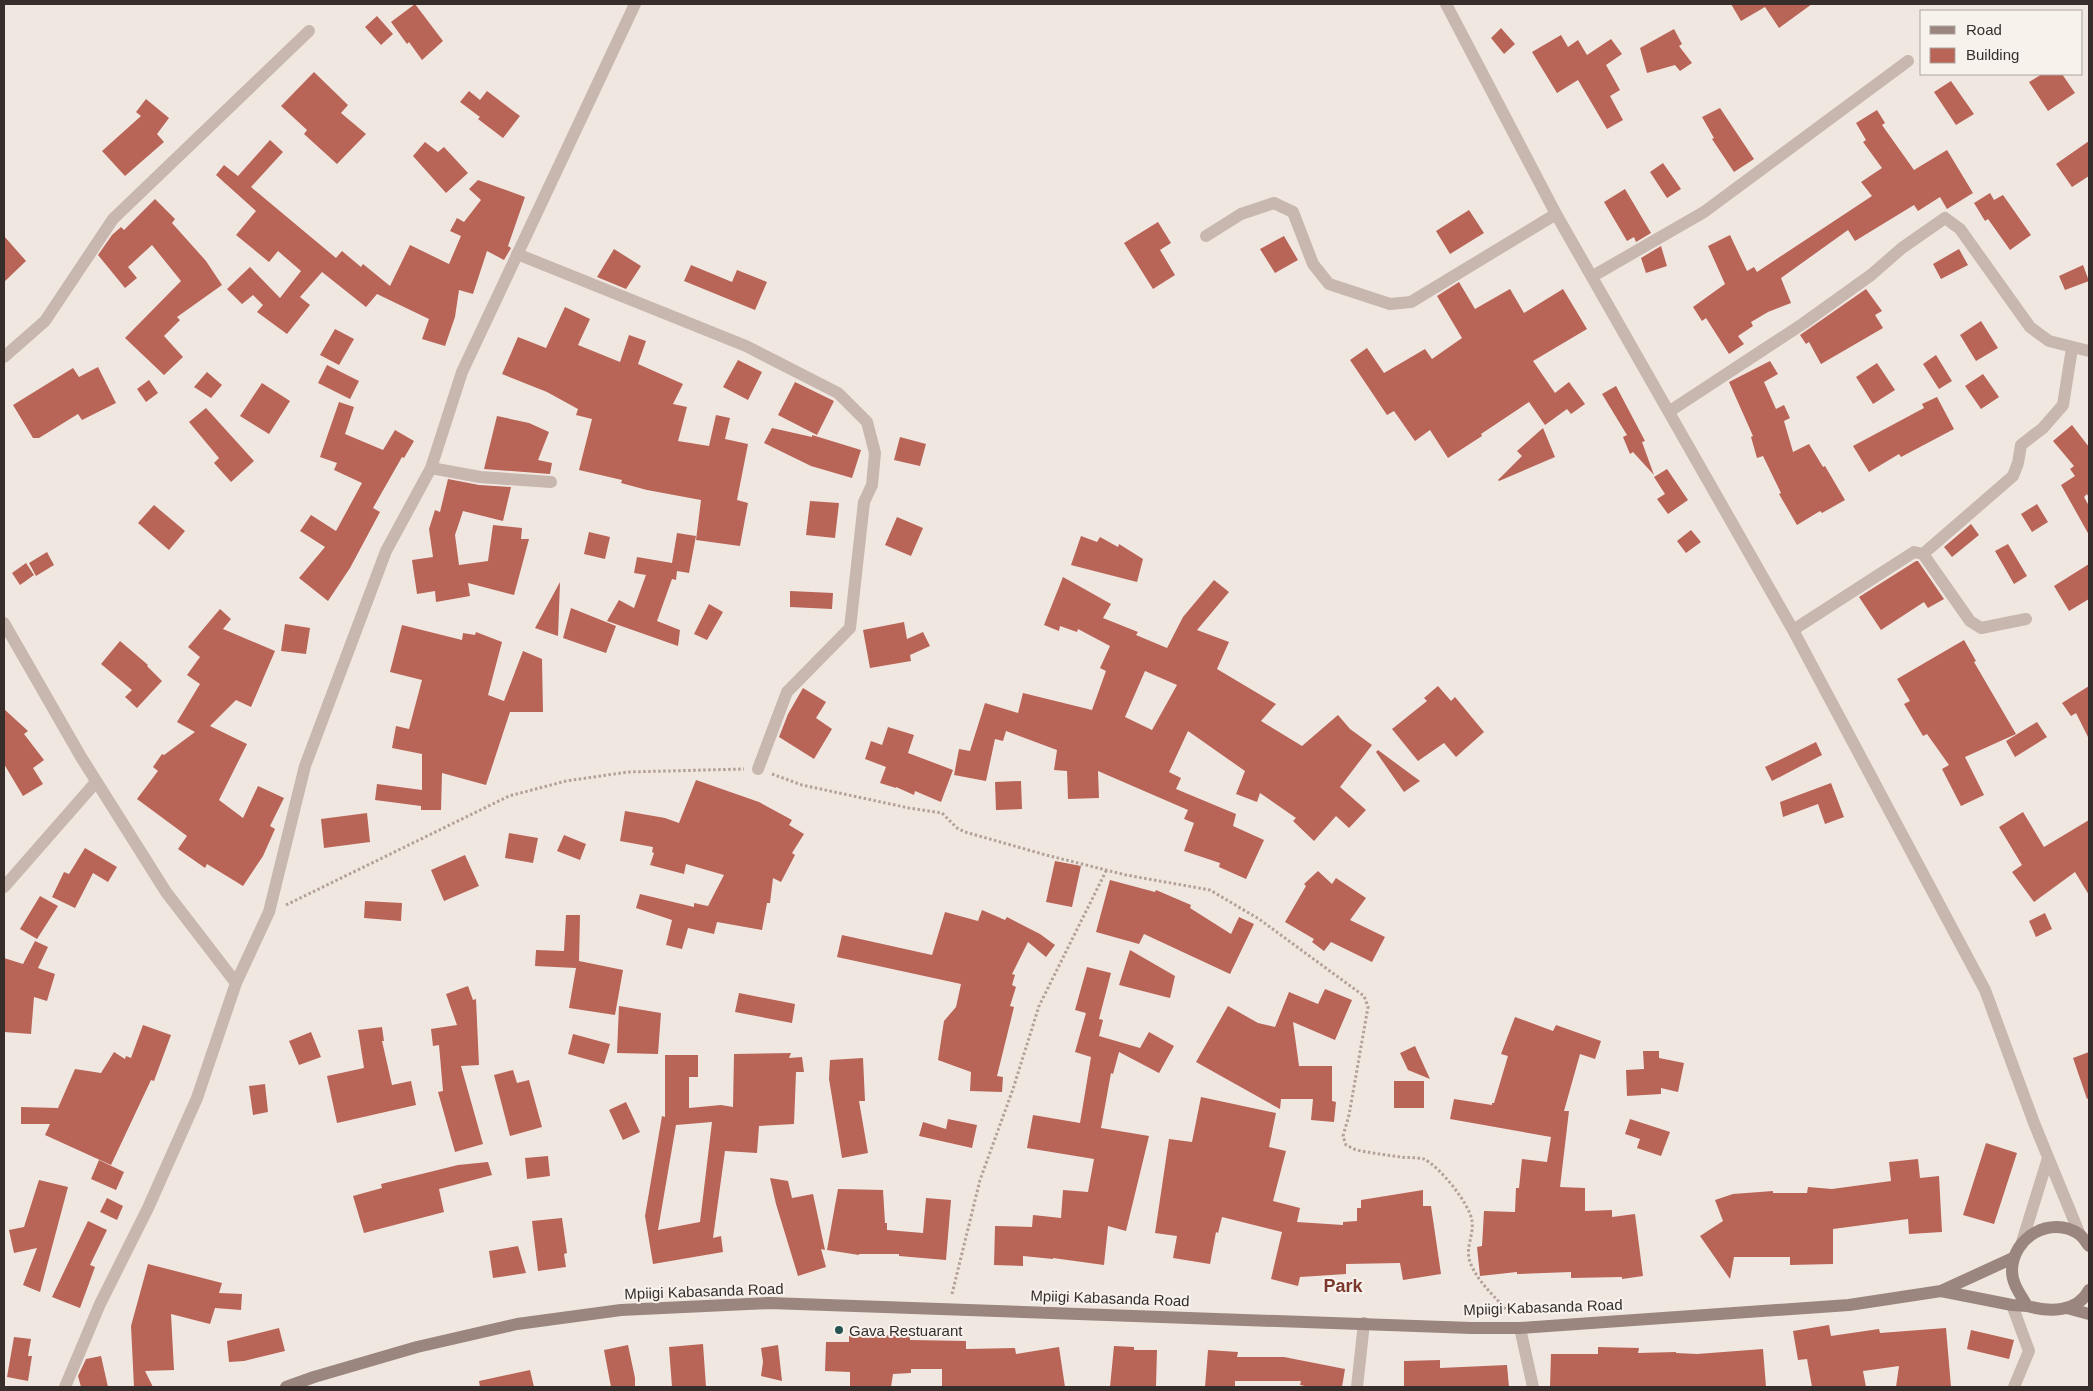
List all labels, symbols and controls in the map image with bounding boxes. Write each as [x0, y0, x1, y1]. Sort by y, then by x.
legend [1920, 10, 2083, 75]
text: Road [1966, 21, 2002, 38]
text: Building [1966, 46, 2019, 63]
district label: Park [1323, 1276, 1363, 1296]
street label: Mpiigi Kabasanda Road [624, 1280, 784, 1302]
street label: Mpiigi Kabasanda Road [1030, 1287, 1190, 1309]
street label: Mpiigi Kabasanda Road [1463, 1296, 1623, 1318]
place label: Gava Restuarant [849, 1322, 963, 1339]
marker: Gava Restuarant [833, 1324, 845, 1336]

